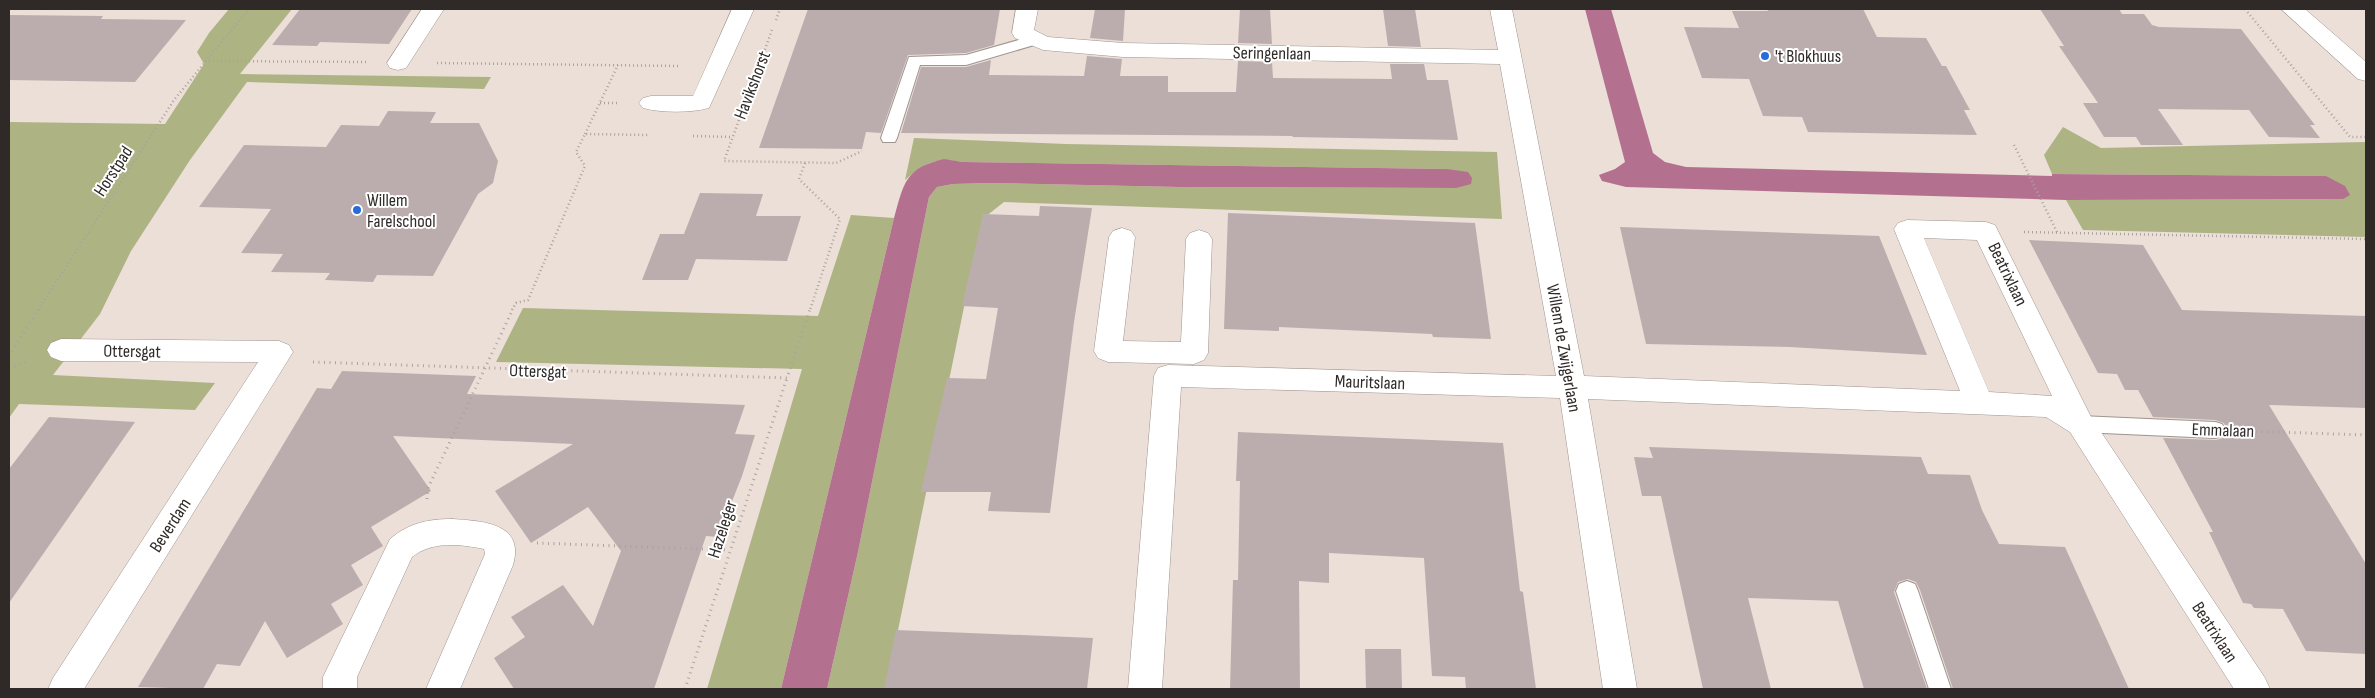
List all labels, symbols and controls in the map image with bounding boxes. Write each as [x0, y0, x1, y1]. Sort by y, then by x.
street label: Seringenlaan [1233, 42, 1311, 65]
place label: 't Blokhuus [1775, 46, 1841, 67]
street label: Havikshorst [730, 48, 775, 122]
marker: 't Blokhuus [1759, 50, 1771, 62]
street label: Horstpad [90, 142, 137, 200]
place label: Willem Farelschool [367, 190, 436, 232]
marker: Willem Farelschool [351, 204, 363, 216]
street label: Beatrixlaan [1983, 239, 2032, 309]
street label: Willem de Zwijgerlaan [1542, 283, 1585, 414]
street label: Ottersgat [103, 340, 161, 363]
street label: Ottersgat [509, 360, 568, 383]
street label: Mauritslaan [1334, 371, 1406, 394]
street label: Emmalaan [2191, 419, 2255, 442]
street label: Beverdam [145, 494, 196, 556]
street label: Hazeleger [703, 498, 742, 561]
street label: Beatrixlaan [2187, 598, 2242, 666]

